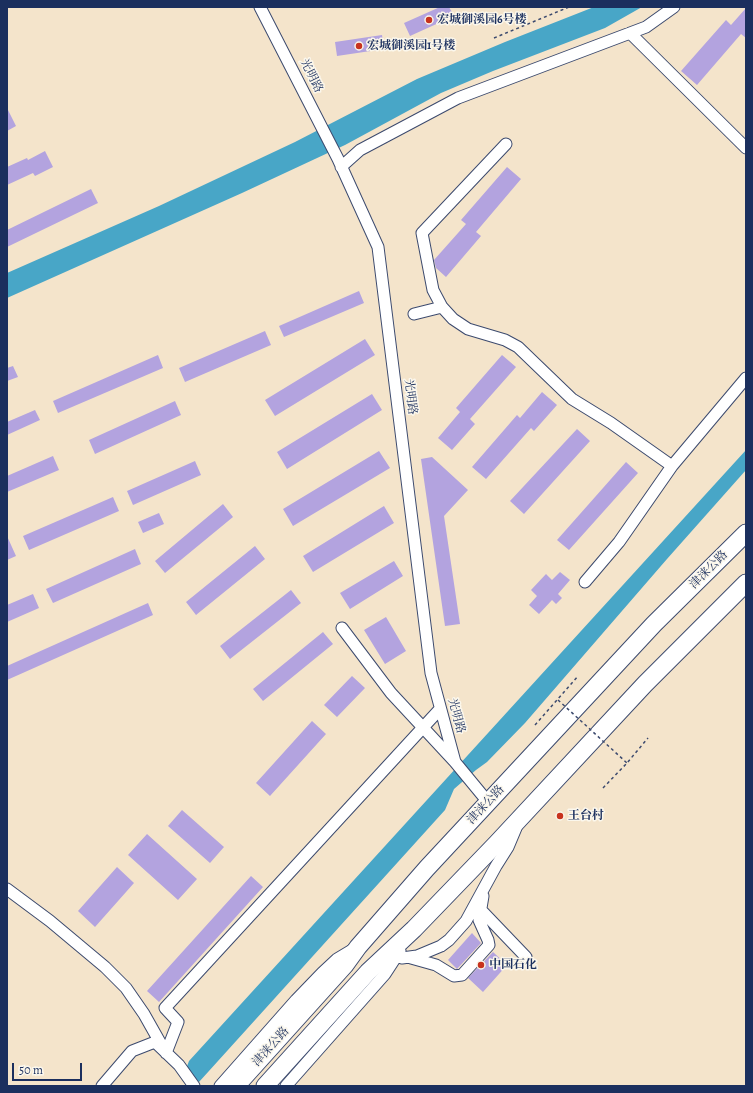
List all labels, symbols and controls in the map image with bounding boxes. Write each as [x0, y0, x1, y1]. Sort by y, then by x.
place label: 宏城御溪园6号楼 [437, 13, 527, 27]
marker: 宏城御溪园6号楼 [424, 15, 434, 25]
place label: 宏城御溪园1号楼 [367, 39, 455, 53]
marker: 宏城御溪园1号楼 [354, 41, 364, 51]
street label: 光明路 [296, 57, 326, 95]
street label: 光明路 [401, 378, 419, 416]
street label: 津涞公路 [687, 548, 731, 592]
street label: 光明路 [444, 697, 468, 735]
street label: 津涞公路 [464, 783, 508, 827]
place label: 王台村 [568, 809, 604, 823]
marker: 王台村 [555, 811, 565, 821]
place label: 中国石化 [489, 958, 537, 972]
marker: 中国石化 [476, 960, 486, 970]
street label: 津涞公路 [250, 1024, 292, 1070]
scale bar [14, 1055, 84, 1081]
text: 50 m [19, 1062, 43, 1078]

